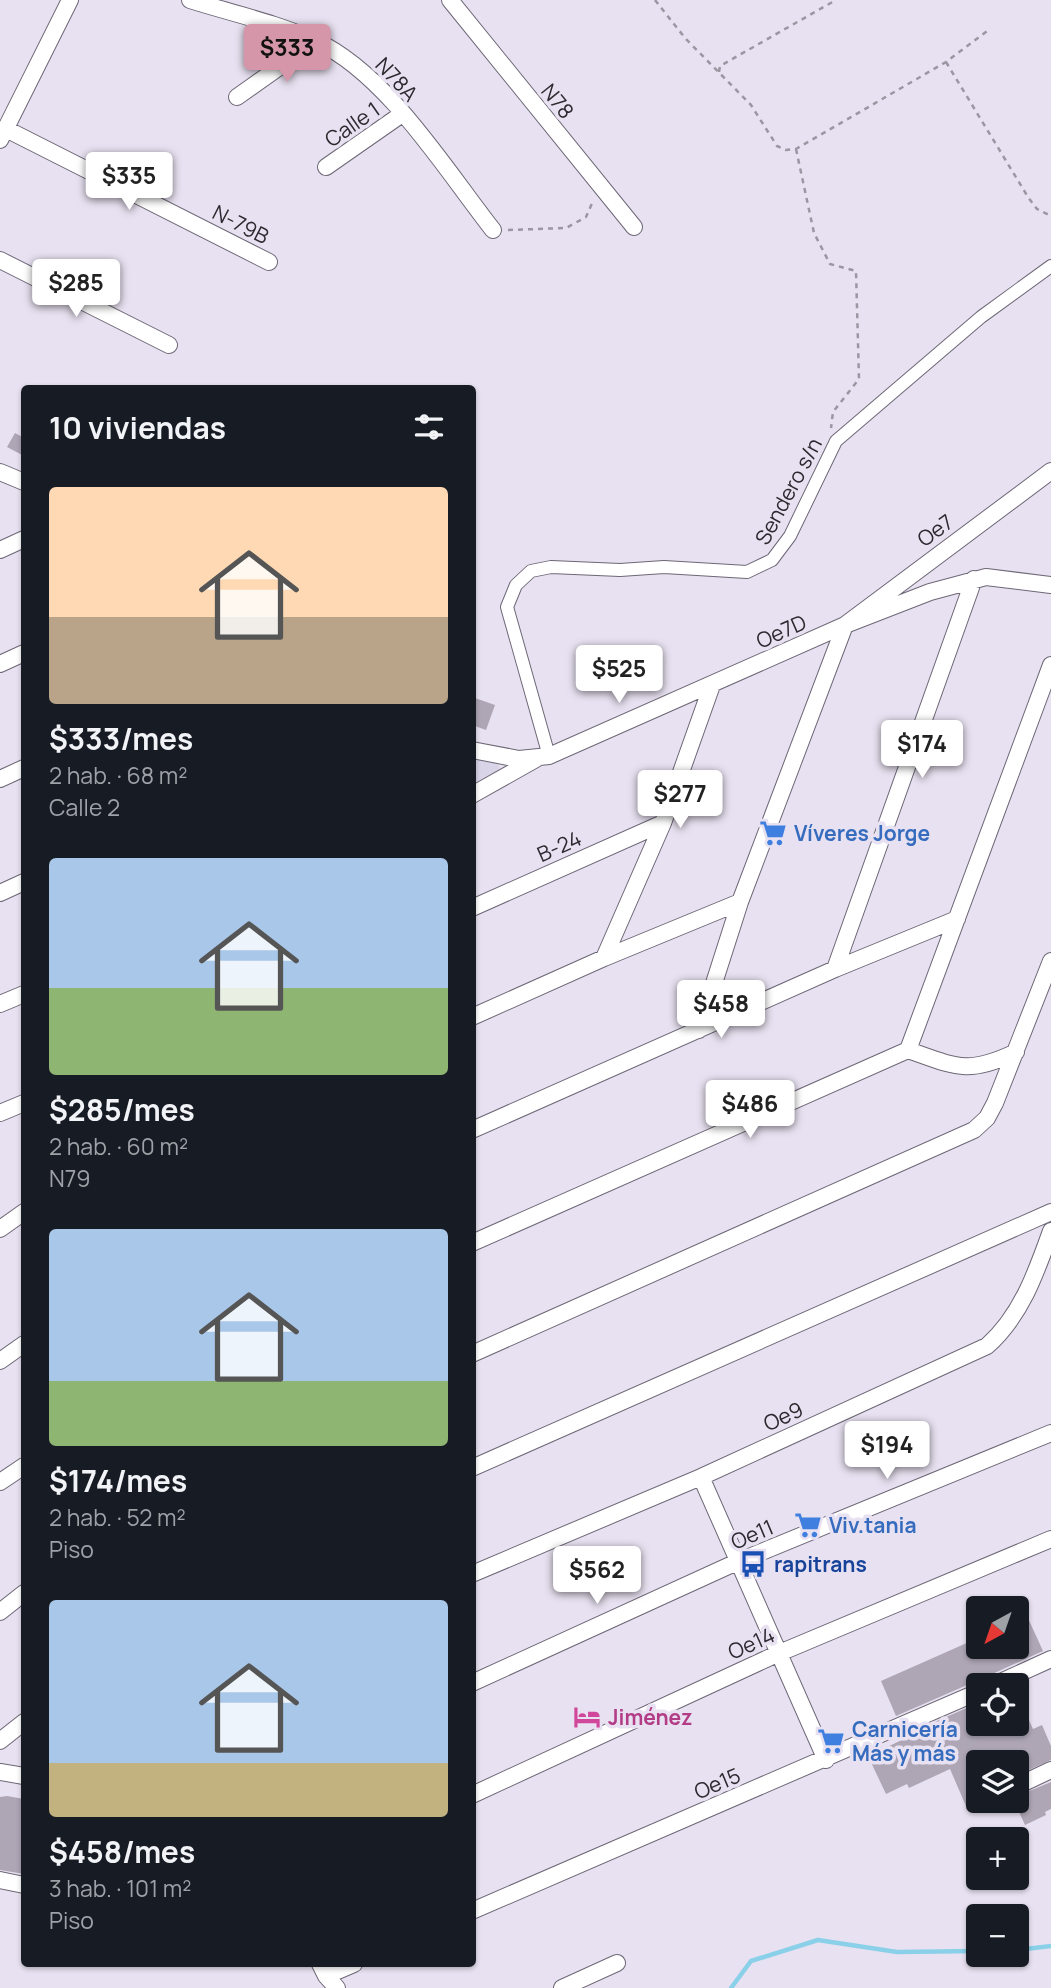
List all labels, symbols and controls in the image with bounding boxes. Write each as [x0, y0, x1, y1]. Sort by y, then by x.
pin: $333 [246, 24, 328, 84]
text: $333 [260, 31, 314, 63]
street label: N78A [370, 51, 424, 107]
street label: N78 [535, 78, 581, 124]
street label: Calle 1 [319, 95, 385, 153]
pin: $335 [88, 152, 170, 212]
text: $335 [102, 159, 156, 191]
street label: N-79B [208, 198, 274, 250]
pin: $285 [35, 260, 117, 319]
text: $285 [48, 266, 104, 298]
text: 10 viviendas [49, 407, 226, 448]
icon: filters [410, 408, 448, 446]
street label: Sendero s/n [748, 433, 828, 549]
street label: Oe7 [911, 508, 959, 552]
icon: home [186, 532, 312, 658]
street label: Oe7D [751, 608, 811, 654]
pin: $525 [578, 646, 660, 705]
text: $525 [592, 652, 646, 684]
text: $333/mes [49, 718, 193, 759]
pin: $174 [881, 720, 963, 780]
text: $174 [897, 727, 947, 759]
text: 2 hab. · 68 m² [49, 759, 187, 791]
pin: $277 [639, 770, 721, 830]
text: $277 [654, 777, 706, 809]
text: Calle 2 [49, 791, 120, 823]
supermarket icon: Víveres Jorge [758, 818, 788, 848]
place label: Víveres Jorge [794, 819, 930, 847]
street label: B-24 [532, 824, 586, 868]
icon: home [186, 903, 312, 1029]
pin: $458 [680, 981, 762, 1040]
text: $458 [693, 987, 749, 1019]
pin: $486 [709, 1080, 791, 1140]
text: $486 [722, 1087, 778, 1119]
text: $285/mes [49, 1089, 195, 1130]
text: 2 hab. · 60 m² [49, 1130, 188, 1162]
text: N79 [49, 1162, 91, 1194]
icon: home [186, 1274, 312, 1400]
street label: Oe9 [759, 1395, 807, 1437]
pin: $194 [846, 1422, 928, 1481]
text: $194 [861, 1428, 913, 1460]
text: $174/mes [49, 1460, 187, 1501]
text: 2 hab. · 52 m² [49, 1501, 186, 1533]
supermarket icon: Viv.tania [793, 1510, 823, 1540]
place label: Viv.tania [829, 1511, 917, 1539]
street label: Oe11 [726, 1513, 778, 1555]
text: Piso [49, 1533, 94, 1565]
pin: $562 [556, 1546, 638, 1606]
bus stop icon: rapitrans [738, 1549, 768, 1579]
place label: rapitrans [774, 1550, 867, 1578]
text: $562 [569, 1553, 625, 1585]
north arrow [966, 1596, 1029, 1659]
map controls [966, 1596, 1029, 1967]
street label: Oe14 [723, 1620, 779, 1666]
icon: home [186, 1645, 312, 1771]
button: locate [966, 1673, 1029, 1736]
hotel icon: Jiménez [572, 1702, 602, 1732]
place label: Jiménez [608, 1703, 692, 1731]
place label: Carnicería Más y más [852, 1715, 958, 1767]
supermarket icon: Carnicería Más y más [816, 1726, 846, 1756]
button: layers [966, 1750, 1029, 1813]
street label: Oe15 [690, 1761, 744, 1805]
button: + [966, 1827, 1029, 1890]
text: $458/mes [49, 1831, 195, 1872]
text: 3 hab. · 101 m² [49, 1872, 191, 1904]
text: Piso [49, 1904, 94, 1936]
button: − [966, 1904, 1029, 1967]

